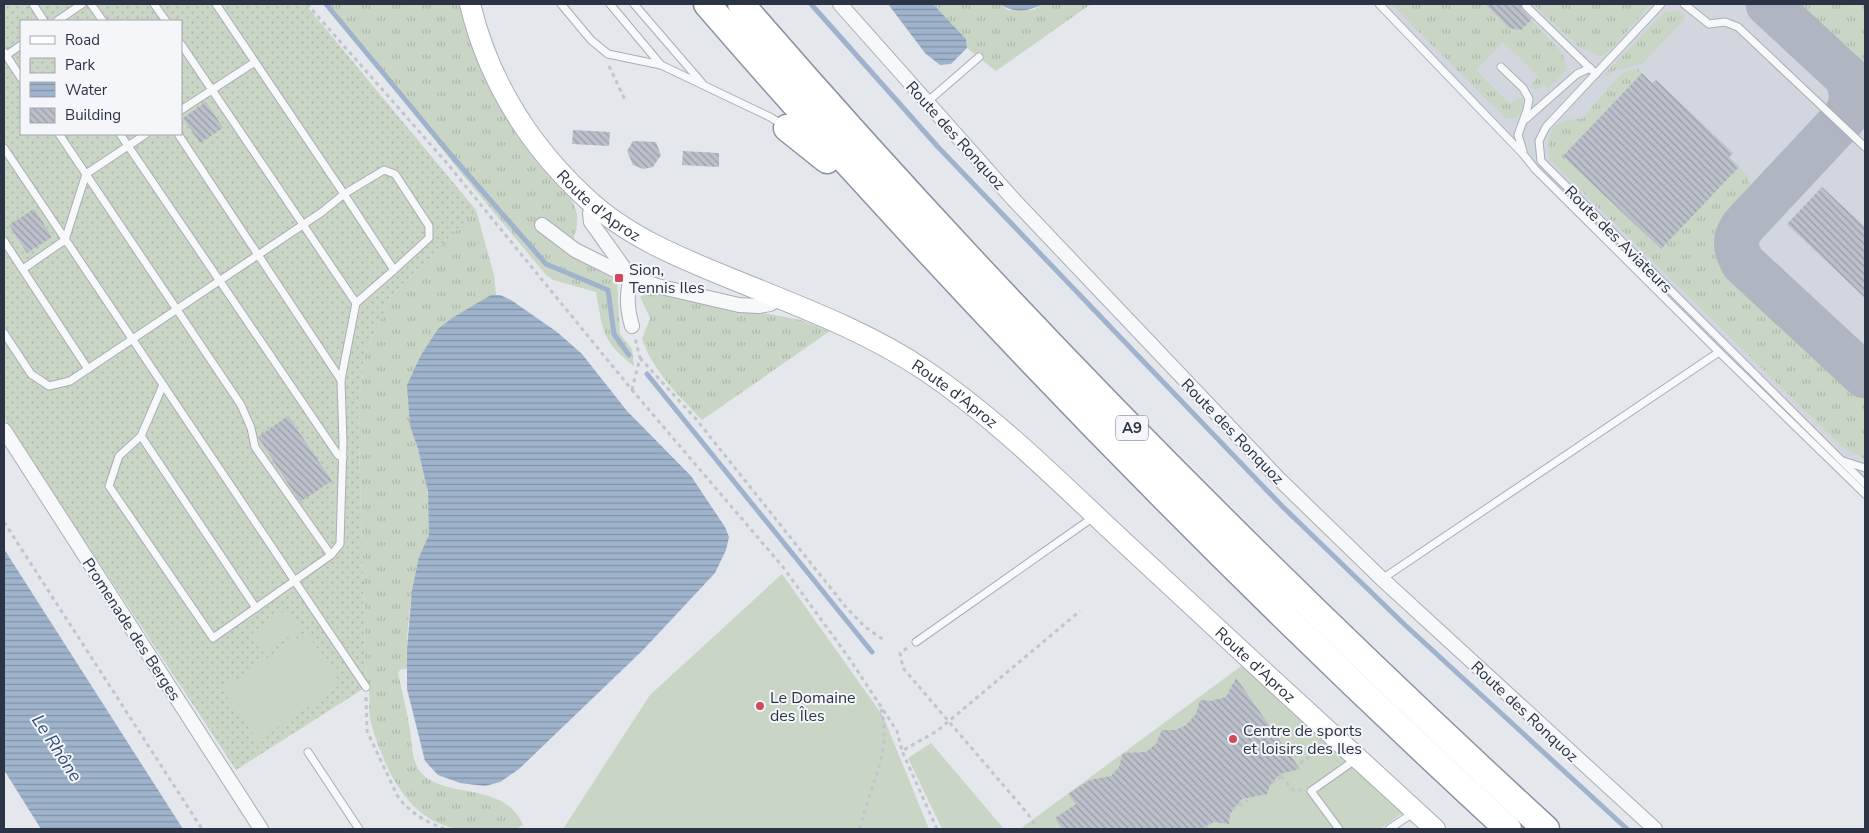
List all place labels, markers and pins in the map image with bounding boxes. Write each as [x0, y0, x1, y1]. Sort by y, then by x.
place label: Sion, Tennis Iles [629, 259, 705, 299]
marker: Sion, Tennis Iles [613, 272, 625, 284]
place label: Le Domaine des Îles [770, 687, 856, 727]
marker: Le Domaine des Îles [754, 700, 766, 712]
place label: Centre de sports et loisirs des Iles [1243, 720, 1362, 760]
marker: Centre de sports et loisirs des Iles [1227, 733, 1239, 745]

